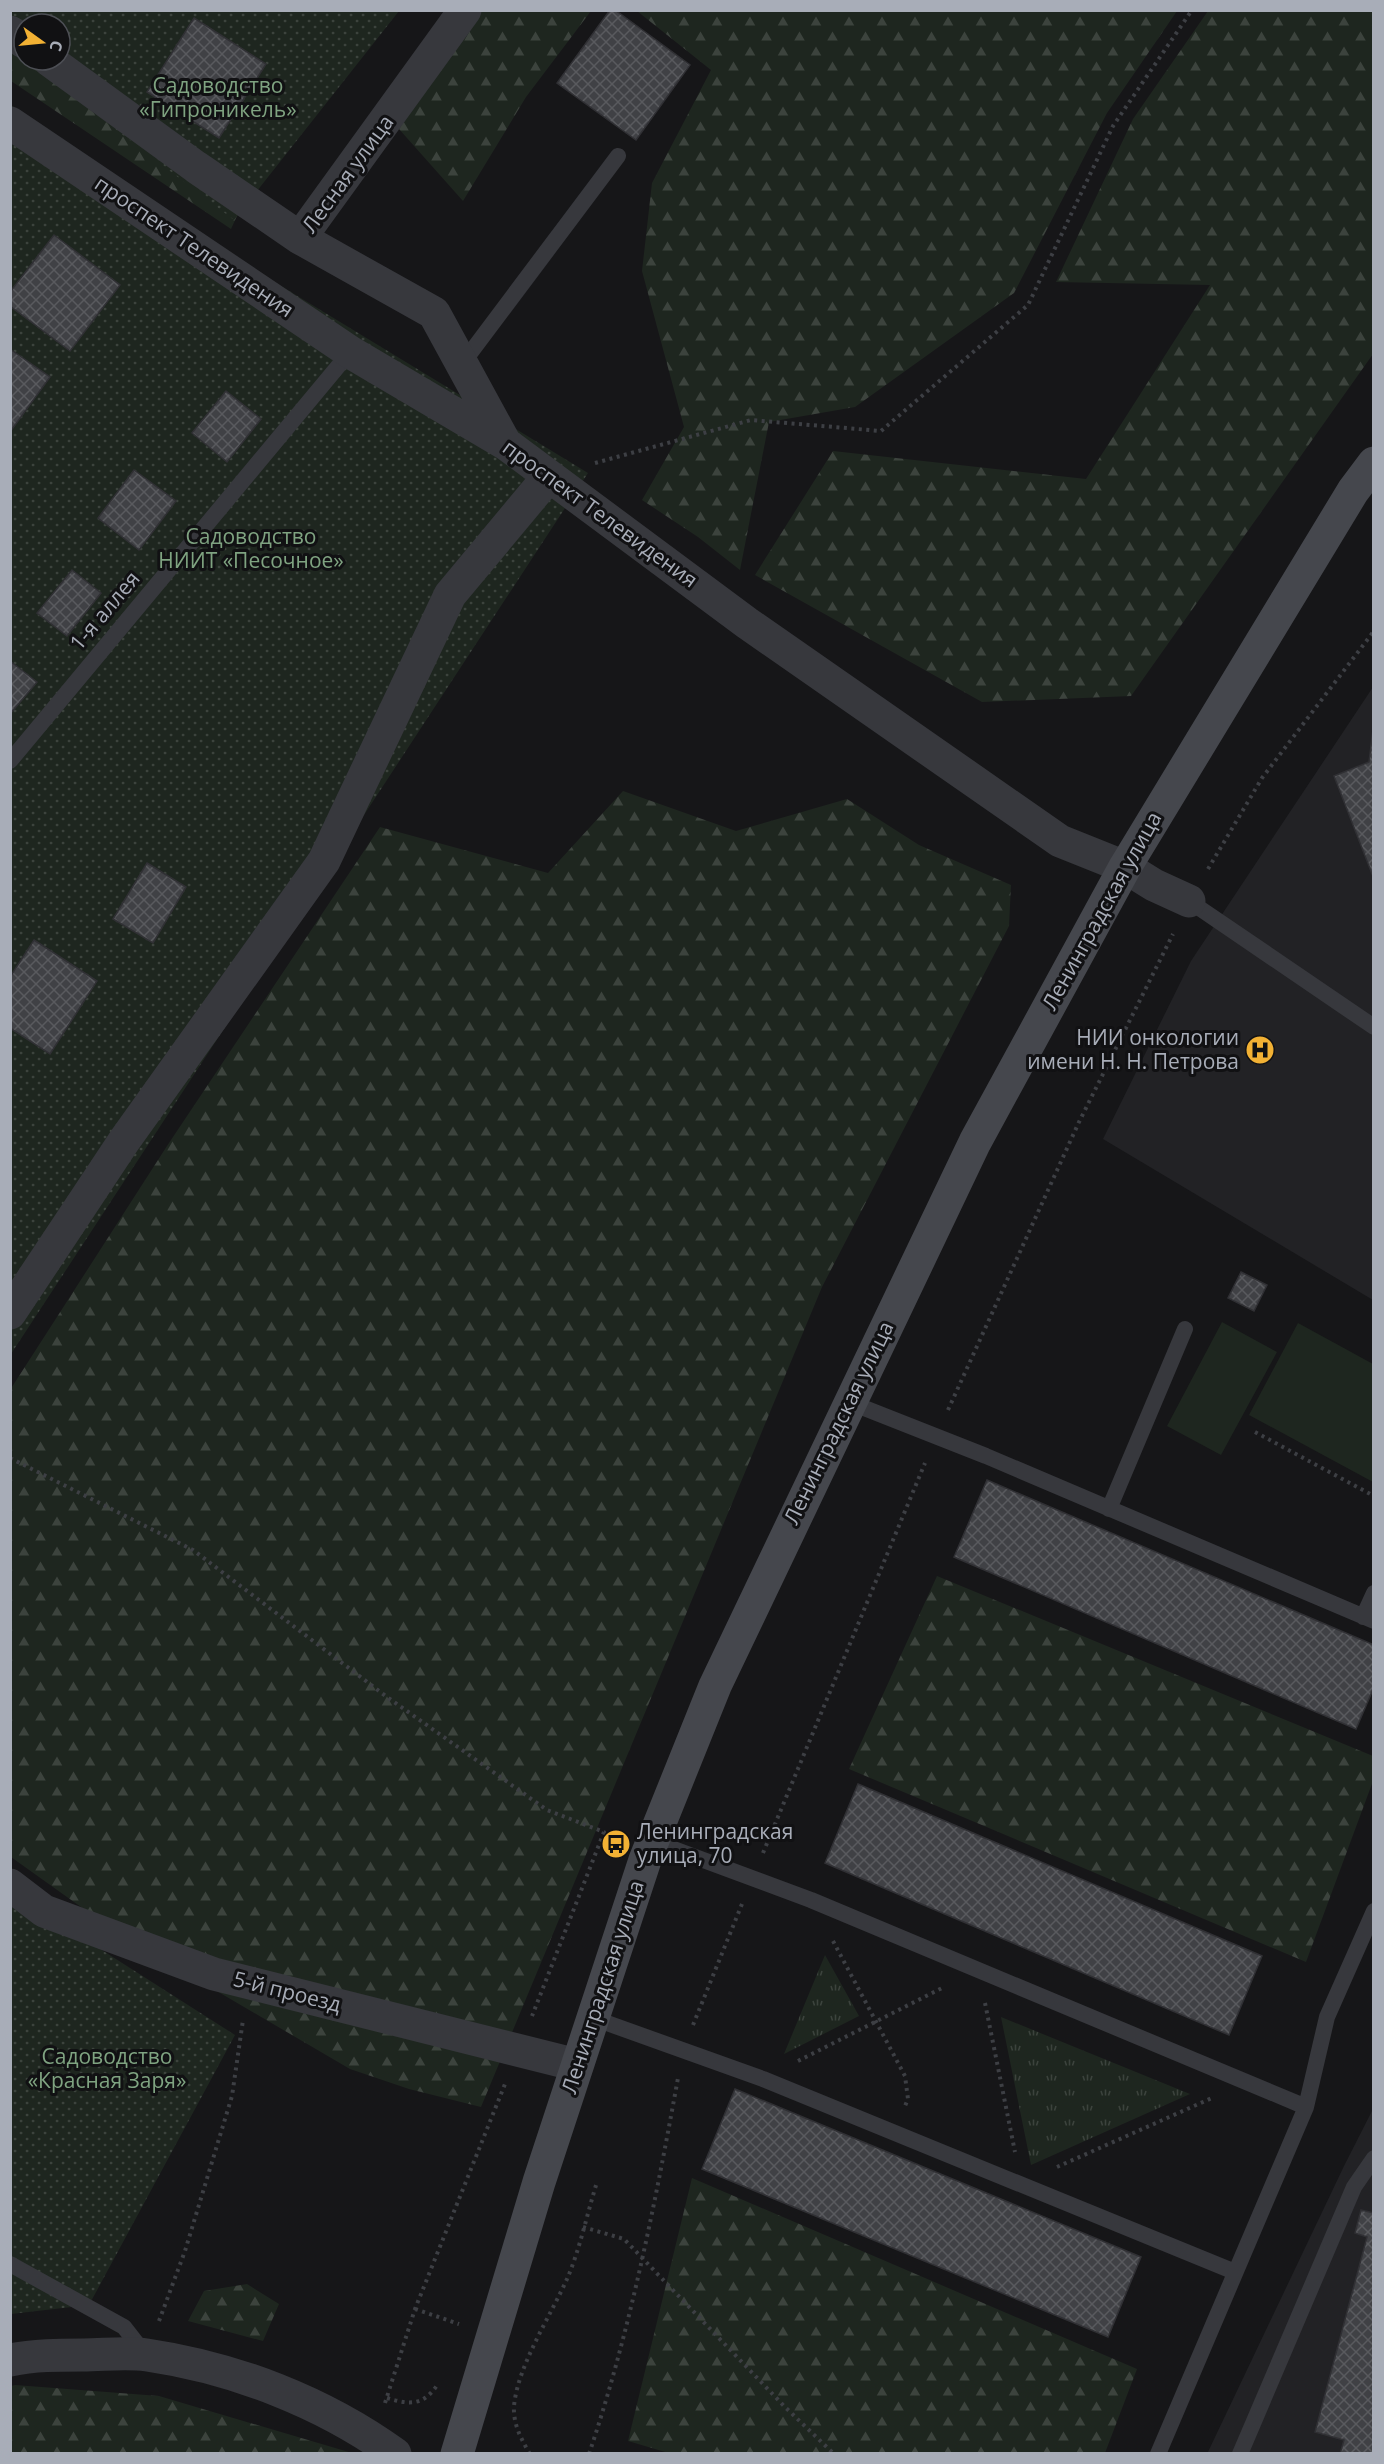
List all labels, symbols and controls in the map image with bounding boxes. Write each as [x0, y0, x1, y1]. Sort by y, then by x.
north arrow [12, 12, 72, 72]
text: С [45, 38, 68, 54]
park label: Садоводство «Гипроникель» [139, 71, 297, 123]
street label: Лесная улица [295, 109, 399, 238]
street label: проспект Телевидения [90, 169, 300, 323]
street label: проспект Телевидения [498, 433, 704, 593]
park label: Садоводство НИИТ «Песочное» [158, 522, 344, 574]
street label: 1-я аллея [63, 565, 145, 656]
street label: Ленинградская улица [1035, 806, 1167, 1015]
place label: НИИ онкологии имени Н. Н. Петрова [1027, 1023, 1239, 1075]
hospital icon: НИИ онкологии имени Н. Н. Петрова [1244, 1034, 1276, 1066]
street label: Ленинградская улица [777, 1316, 899, 1529]
place label: Ленинградская улица, 70 [637, 1817, 793, 1869]
bus stop icon: Ленинградская улица, 70 [600, 1828, 632, 1860]
street label: Ленинградская улица [554, 1877, 650, 2097]
street label: 5-й проезд [230, 1964, 344, 2018]
park label: Садоводство «Красная Заря» [28, 2042, 186, 2094]

